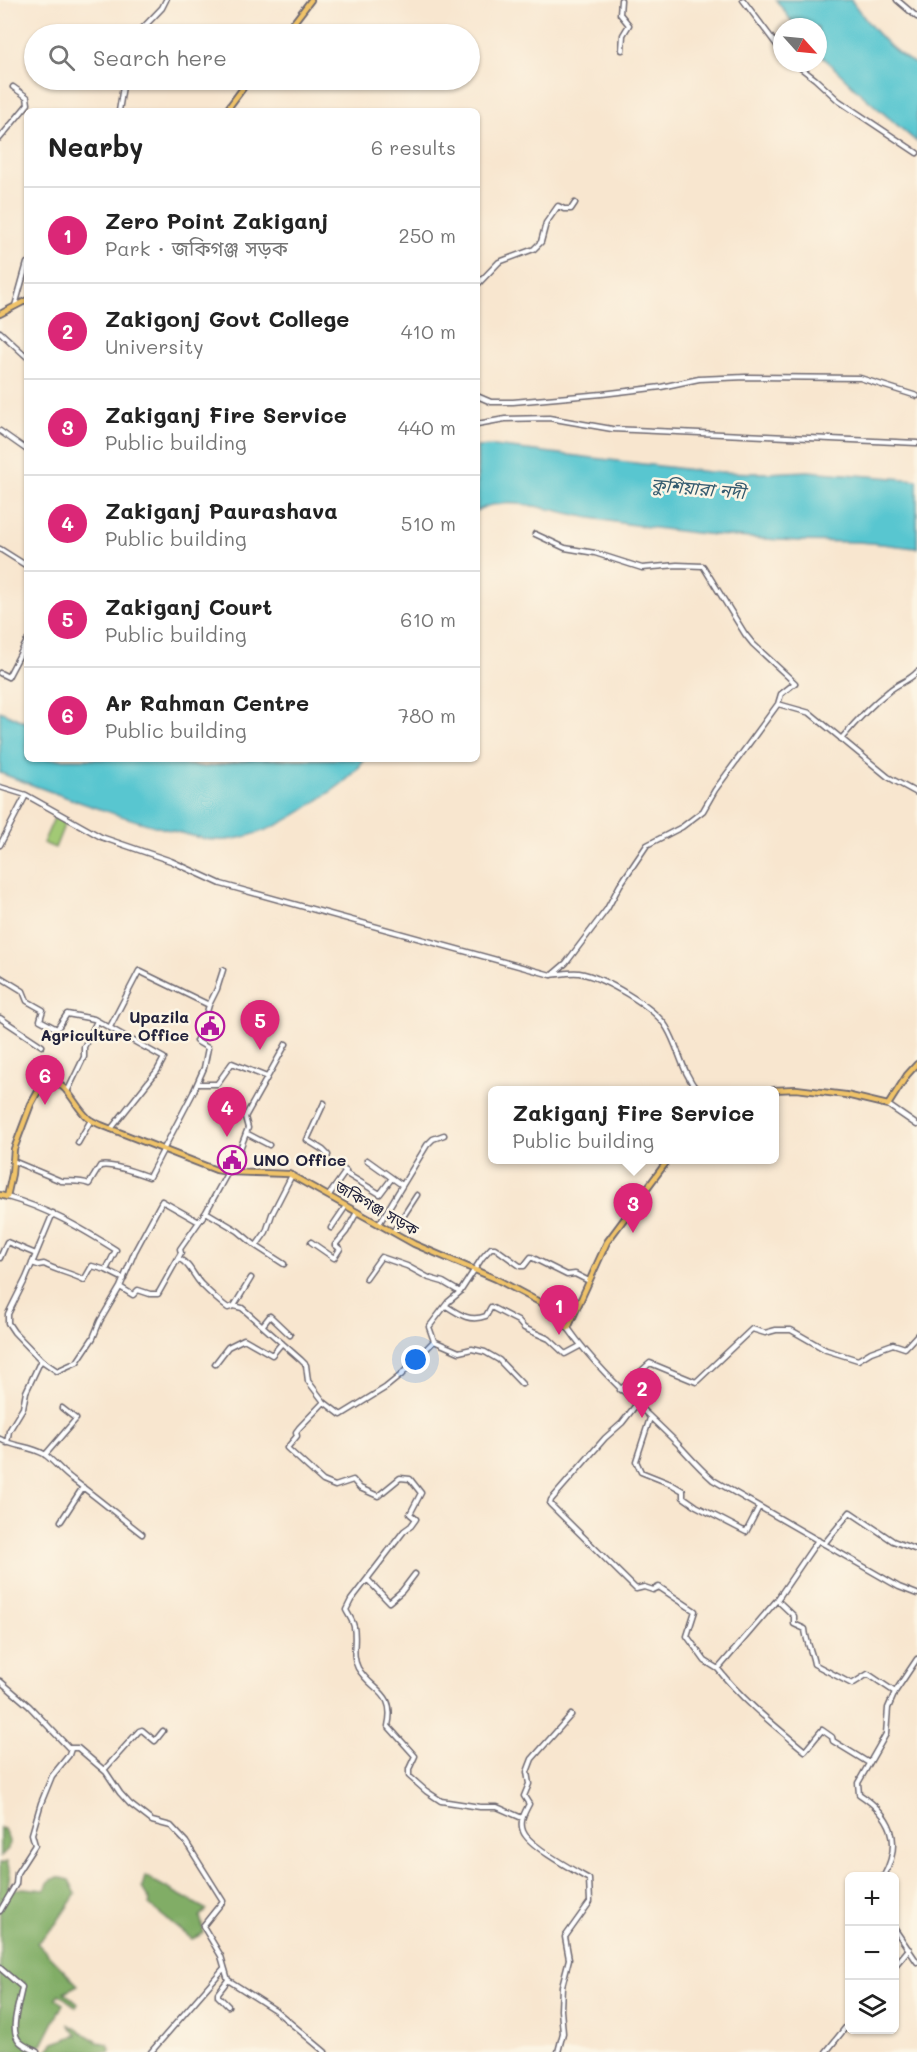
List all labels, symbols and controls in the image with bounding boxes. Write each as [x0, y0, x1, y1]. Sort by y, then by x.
north arrow [773, 18, 827, 72]
search box [24, 24, 480, 90]
icon: search [45, 41, 78, 74]
text: Search here [93, 43, 227, 72]
text: Nearby [48, 130, 143, 164]
text: 6 results [371, 134, 456, 160]
text: Zero Point Zakiganj [105, 206, 329, 235]
text: 1 [63, 222, 72, 248]
text: 250 m [399, 222, 456, 248]
text: Park · জকিগঞ্জ সড়ক [105, 235, 288, 261]
text: Zakigonj Govt College [105, 304, 350, 333]
text: 2 [62, 318, 73, 344]
text: 410 m [401, 318, 456, 344]
text: University [105, 333, 204, 359]
text: Zakiganj Fire Service [105, 400, 347, 429]
text: 3 [62, 414, 74, 440]
text: 440 m [398, 414, 456, 440]
text: Public building [105, 429, 247, 455]
water label: কুশিয়ারা নদী [650, 472, 749, 504]
text: Zakiganj Paurashava [105, 496, 338, 525]
text: 4 [61, 510, 74, 536]
text: 510 m [401, 510, 456, 536]
text: Public building [105, 525, 247, 551]
text: Zakiganj Court [105, 592, 272, 621]
text: 5 [62, 606, 73, 632]
text: 610 m [400, 606, 456, 632]
text: Public building [105, 621, 247, 647]
text: Ar Rahman Centre [105, 688, 309, 717]
text: 6 [61, 702, 74, 728]
text: 780 m [398, 702, 456, 728]
text: Public building [105, 717, 247, 743]
pin: 5 [240, 1000, 280, 1050]
place label: Upazila Agriculture Office [40, 1006, 189, 1045]
public building icon: Upazila Agriculture Office [194, 1010, 226, 1042]
pin: 6 [26, 1056, 64, 1105]
popup [488, 1086, 779, 1164]
pin: 4 [208, 1088, 246, 1137]
text: Zakiganj Fire Service [513, 1098, 754, 1127]
text: Public building [513, 1127, 654, 1153]
public building icon: UNO Office [216, 1144, 248, 1176]
place label: UNO Office [253, 1149, 346, 1170]
street label: জকিগঞ্জ সড়ক [331, 1175, 424, 1240]
pin: 3 [614, 1184, 652, 1233]
pin: 1 [540, 1286, 578, 1335]
your location [401, 1345, 430, 1374]
pin: 2 [622, 1368, 662, 1418]
map controls [845, 1872, 899, 2034]
button: + [845, 1872, 899, 1926]
button: − [845, 1926, 899, 1980]
button: layers [845, 1980, 899, 2034]

